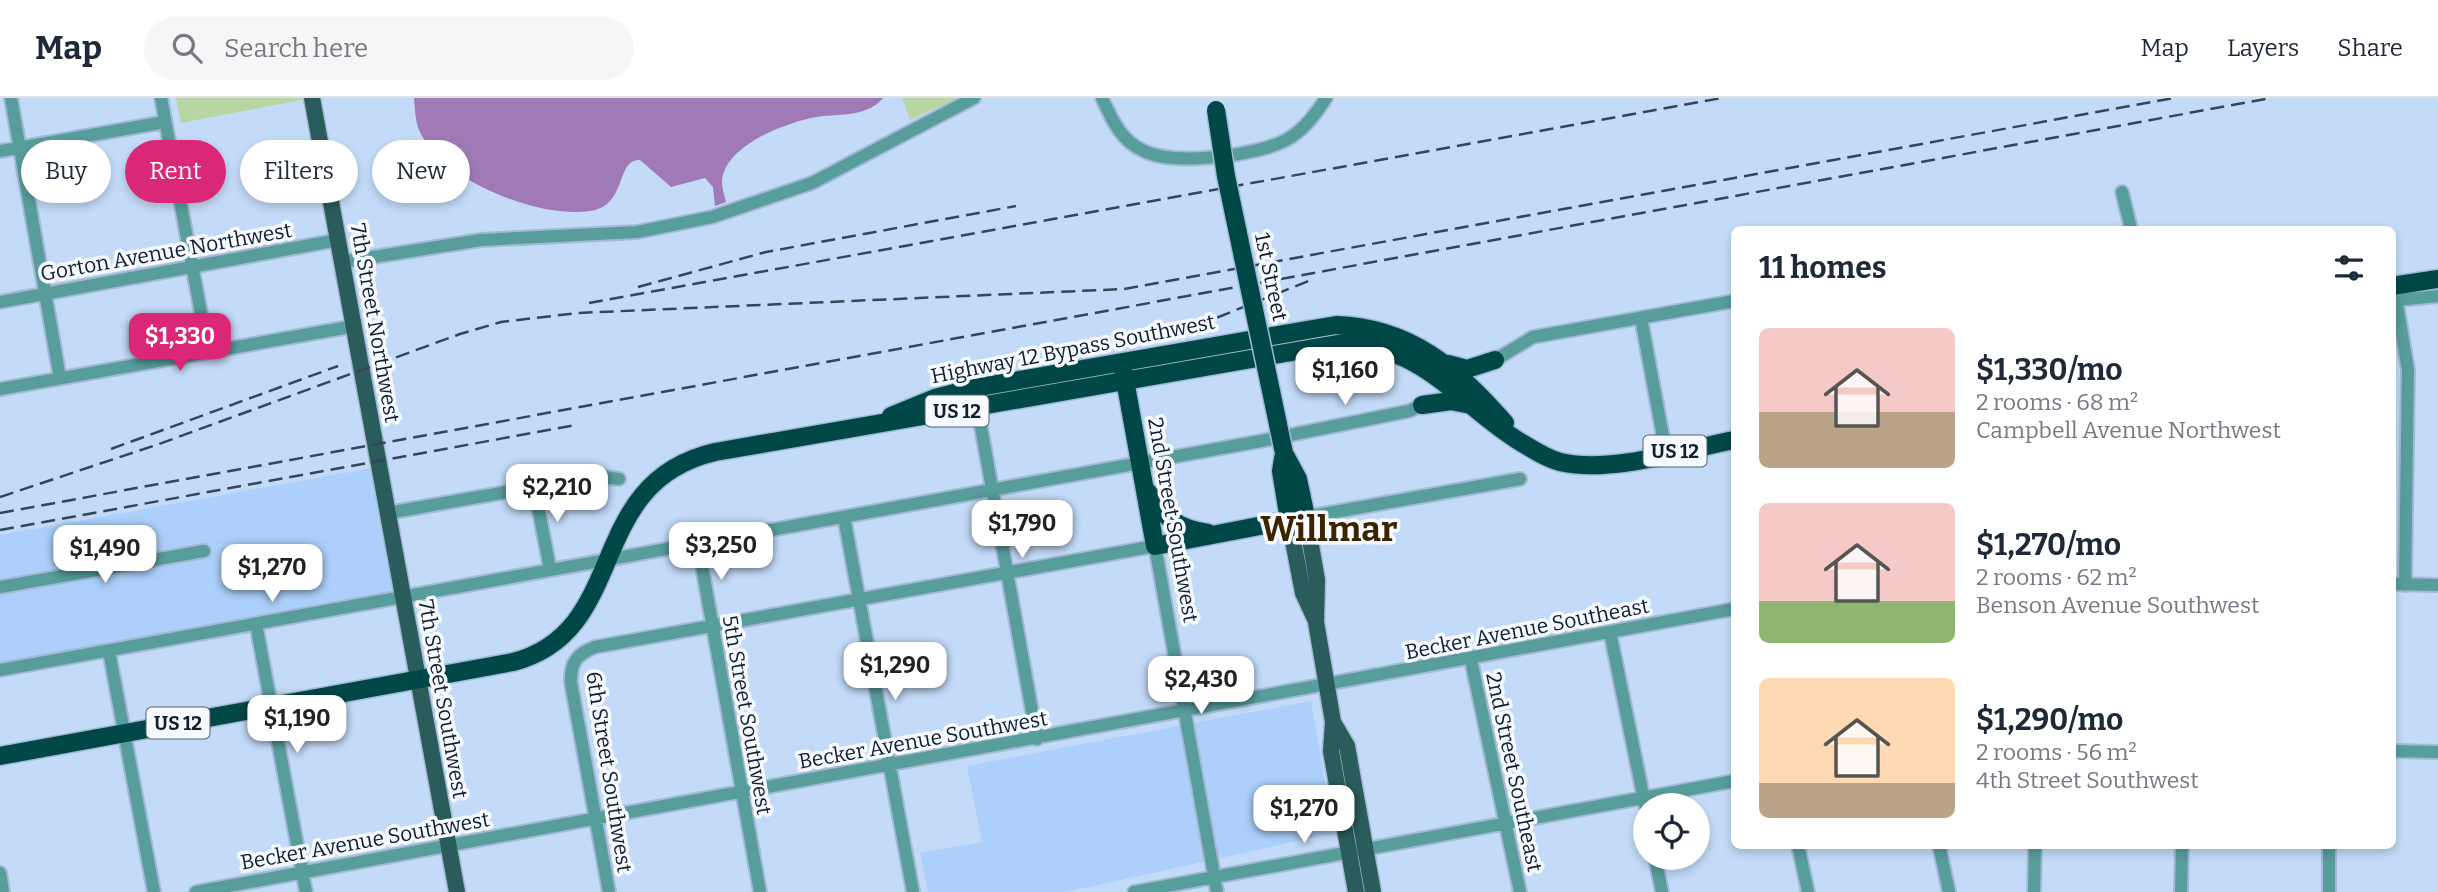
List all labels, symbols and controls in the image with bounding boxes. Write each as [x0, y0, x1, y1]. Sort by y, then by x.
search box [144, 17, 634, 80]
text: Map [35, 28, 102, 68]
icon: search [168, 29, 206, 67]
text: Search here [224, 33, 368, 64]
text: Map [2141, 34, 2189, 62]
text: Layers [2227, 34, 2299, 62]
text: Share [2337, 34, 2403, 62]
chip: Buy [21, 140, 111, 203]
chip: Rent [125, 140, 226, 203]
chip: Filters [240, 140, 358, 203]
chip: New [372, 140, 470, 203]
street label: Gorton Avenue Northwest [38, 217, 294, 287]
street label: 7th Street Northwest [345, 221, 405, 425]
street label: 1st Street [1249, 230, 1293, 324]
icon: filters [2330, 249, 2368, 287]
text: 11 homes [1759, 250, 1887, 286]
street label: Highway 12 Bypass Southwest [929, 309, 1218, 389]
pin: $1,330 [123, 314, 237, 373]
text: $1,330 [145, 322, 215, 350]
pin: $1,160 [1288, 348, 1402, 407]
text: $1,330/mo [1976, 352, 2123, 388]
text: $1,160 [1311, 356, 1379, 384]
icon: home [1815, 356, 1899, 440]
text: 2 rooms · 68 m² [1976, 388, 2138, 416]
road number: US 12 [926, 396, 988, 426]
street label: 2nd Street Southwest [1142, 415, 1204, 625]
text: Campbell Avenue Northwest [1976, 416, 2281, 444]
road number: US 12 [1644, 436, 1706, 466]
pin: $2,210 [500, 464, 614, 524]
text: $2,210 [522, 473, 592, 501]
pin: $1,790 [965, 500, 1079, 560]
district label: Willmar [1261, 508, 1397, 550]
text: $1,790 [988, 509, 1056, 537]
pin: $3,250 [664, 522, 778, 582]
pin: $1,490 [48, 526, 162, 585]
text: $1,270/mo [1976, 527, 2121, 563]
text: $3,250 [685, 531, 757, 559]
icon: home [1815, 531, 1899, 615]
text: $1,490 [69, 534, 141, 562]
pin: $1,270 [215, 545, 329, 604]
text: $1,270 [237, 553, 307, 581]
text: 2 rooms · 62 m² [1976, 563, 2137, 591]
text: Benson Avenue Southwest [1976, 591, 2259, 619]
street label: Becker Avenue Southeast [1403, 593, 1652, 665]
street label: 7th Street Southwest [413, 597, 473, 801]
street label: 5th Street Southwest [717, 613, 777, 817]
pin: $1,290 [838, 642, 952, 702]
text: $1,290 [860, 651, 930, 679]
pin: $2,430 [1144, 656, 1258, 716]
text: $2,430 [1164, 665, 1238, 693]
street label: 6th Street Southwest [580, 670, 638, 875]
street label: 2nd Street Southeast [1480, 670, 1548, 875]
pin: $1,190 [240, 696, 354, 755]
text: $1,290/mo [1976, 702, 2123, 738]
text: $1,190 [263, 704, 331, 732]
street label: Becker Avenue Southwest [797, 705, 1050, 775]
icon: home [1815, 706, 1899, 790]
road number: US 12 [146, 708, 210, 738]
text: 2 rooms · 56 m² [1976, 738, 2137, 766]
text: 4th Street Southwest [1976, 766, 2199, 794]
pin: $1,270 [1247, 786, 1361, 845]
map controls [1633, 793, 1710, 870]
button: locate [1633, 793, 1710, 870]
text: $1,270 [1269, 794, 1339, 822]
street label: Becker Avenue Southwest [239, 806, 492, 876]

